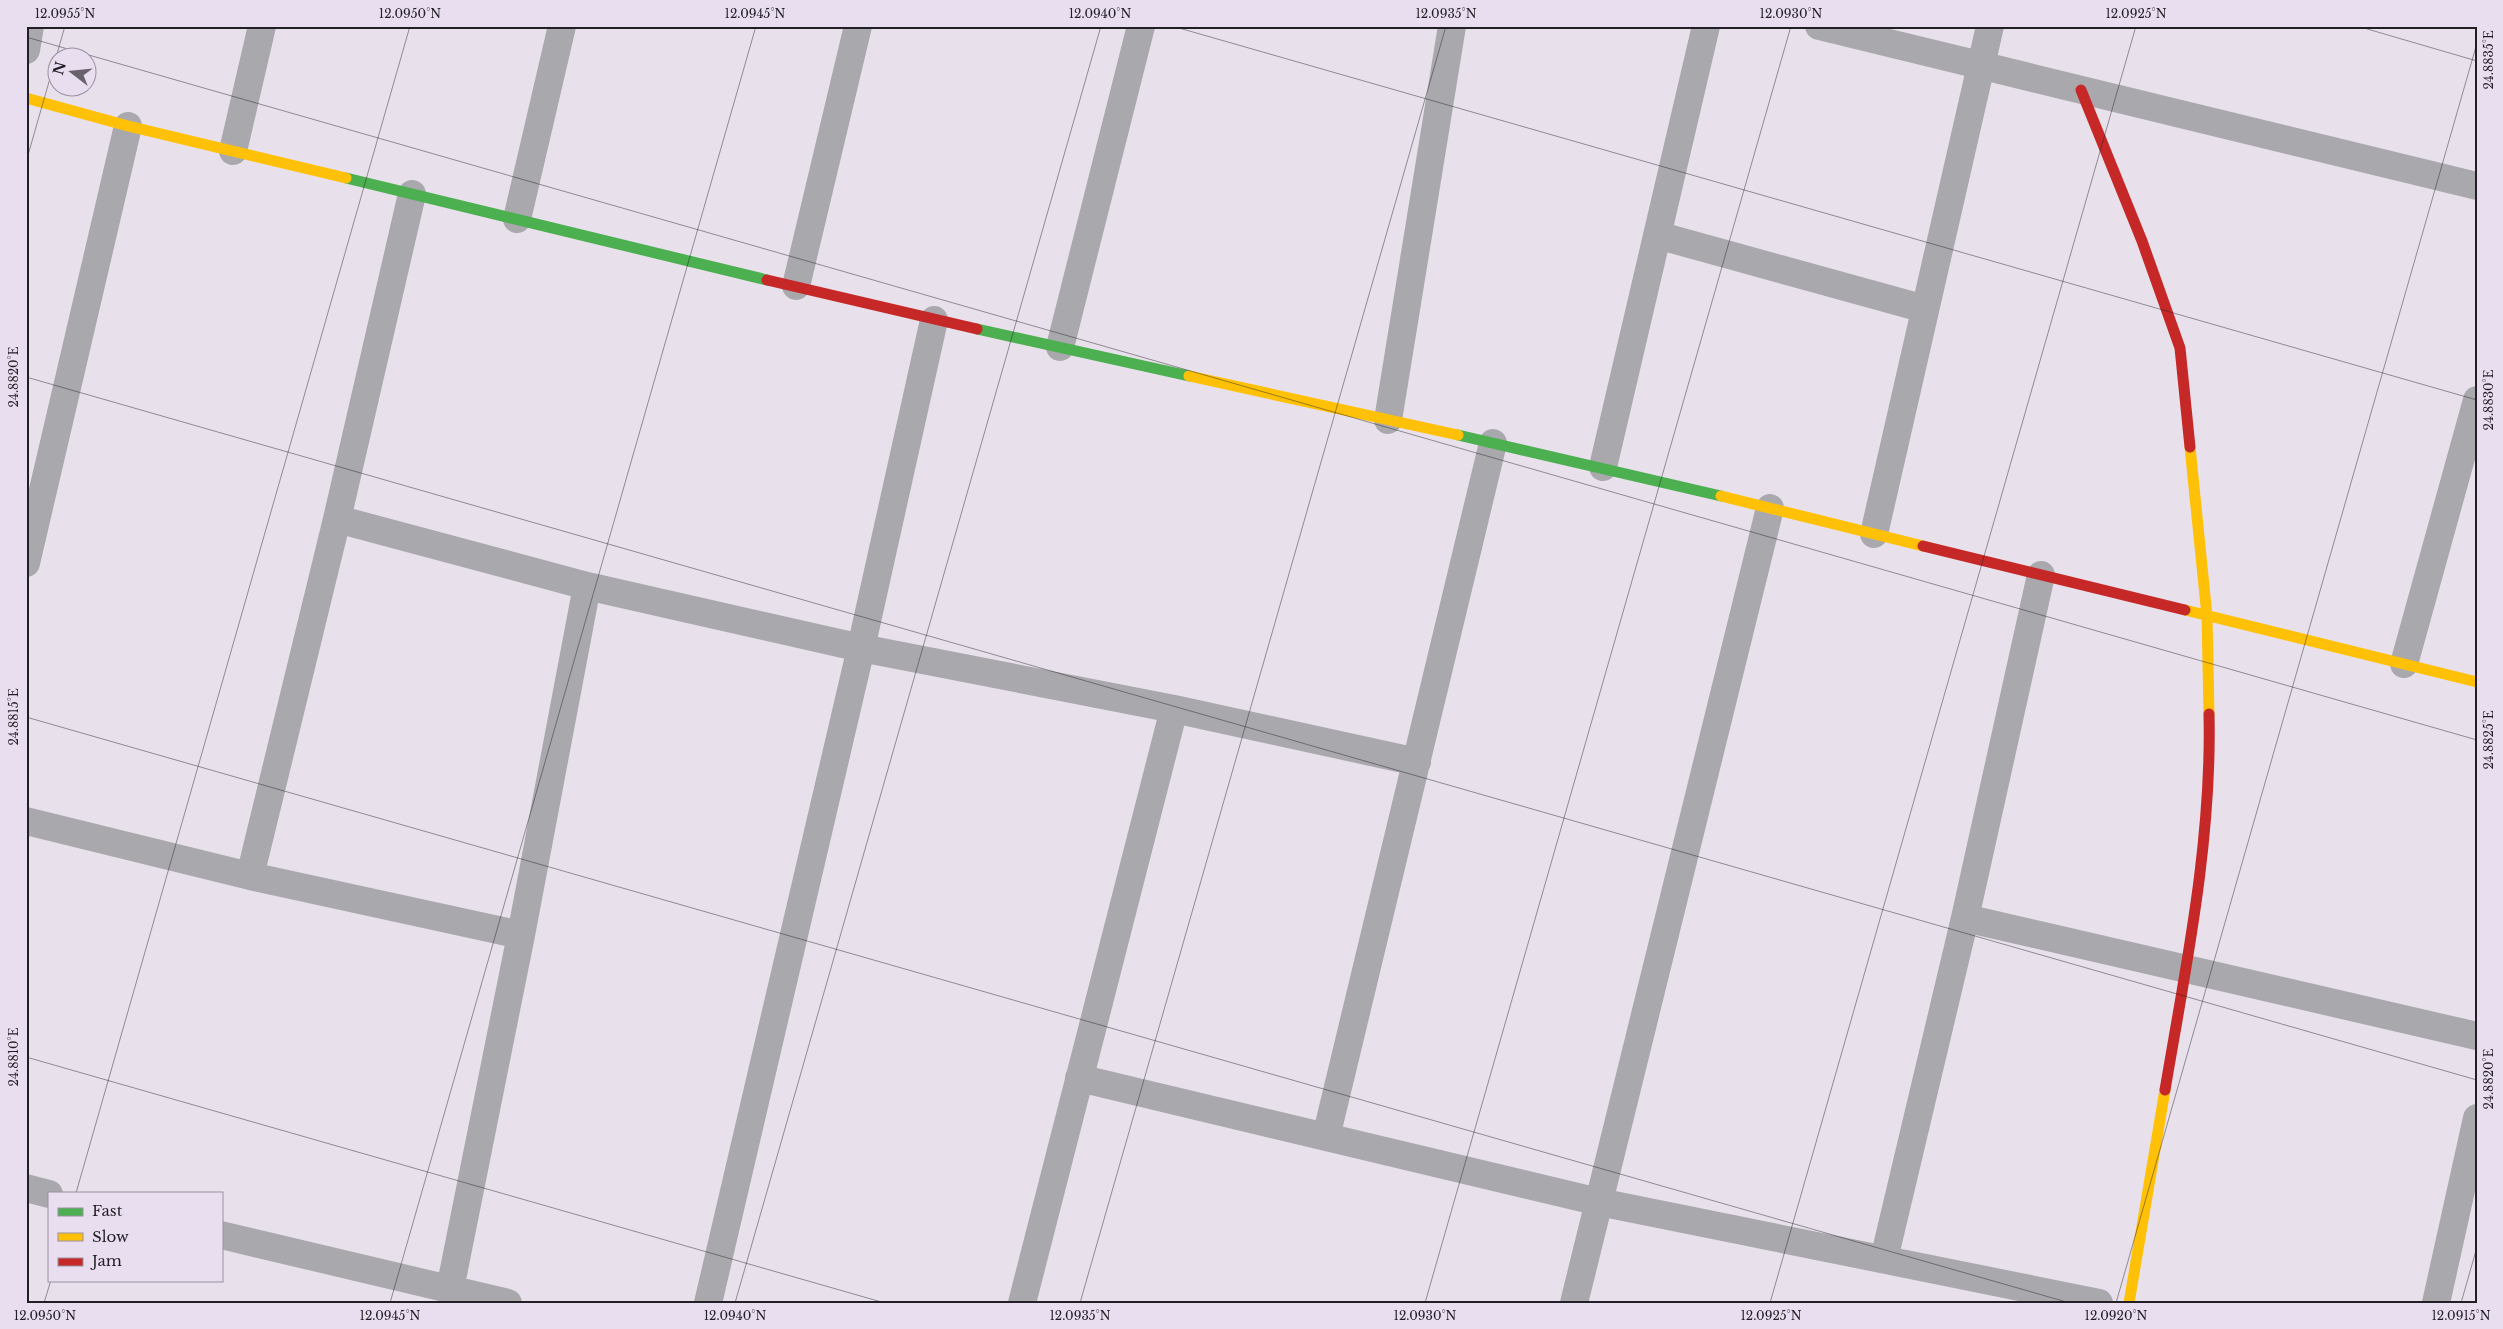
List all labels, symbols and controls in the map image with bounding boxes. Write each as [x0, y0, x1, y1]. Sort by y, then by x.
text: 12.0955°N [35, 6, 95, 21]
text: 12.0950°N [379, 6, 441, 21]
text: 12.0945°N [725, 6, 786, 21]
text: 12.0940°N [1069, 6, 1131, 21]
text: 12.0935°N [1415, 6, 1477, 21]
text: 12.0930°N [1760, 6, 1823, 21]
text: 12.0925°N [2105, 6, 2167, 21]
text: 24.8835°E [2481, 30, 2496, 90]
north arrow [48, 48, 98, 98]
text: N [49, 60, 70, 77]
text: 24.8820°E [6, 346, 21, 407]
text: 24.8830°E [2481, 369, 2496, 430]
text: 24.8815°E [6, 688, 21, 746]
text: 24.8825°E [2481, 710, 2496, 770]
text: 24.8810°E [6, 1027, 21, 1086]
text: 24.8820°E [2481, 1048, 2496, 1109]
legend [48, 1192, 222, 1282]
text: Fast [92, 1201, 123, 1220]
text: Slow [92, 1227, 129, 1246]
text: Jam [90, 1251, 122, 1270]
text: 12.0950°N [14, 1308, 76, 1323]
text: 12.0945°N [360, 1308, 421, 1323]
text: 12.0940°N [704, 1308, 766, 1323]
text: 12.0935°N [1049, 1308, 1111, 1323]
text: 12.0930°N [1394, 1308, 1457, 1323]
text: 12.0925°N [1740, 1308, 1802, 1323]
text: 12.0920°N [2085, 1308, 2148, 1323]
text: 12.0915°N [2431, 1308, 2491, 1323]

